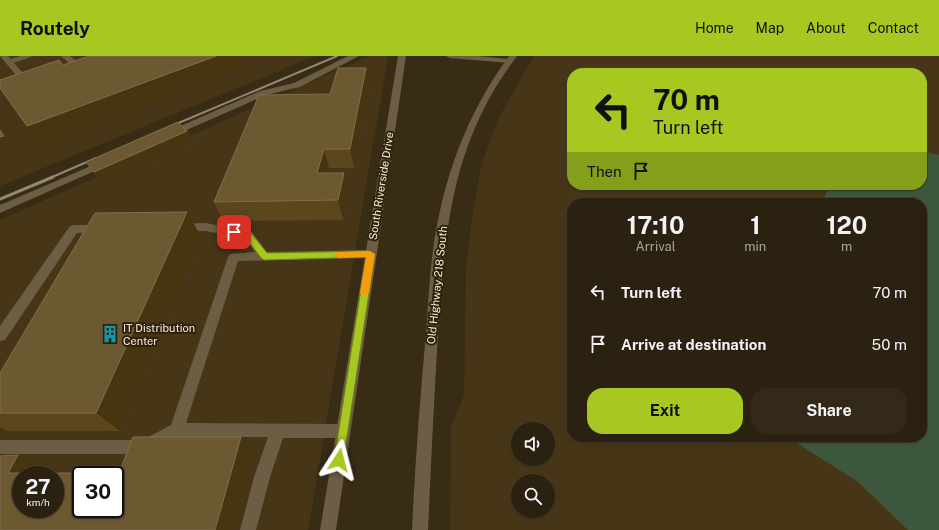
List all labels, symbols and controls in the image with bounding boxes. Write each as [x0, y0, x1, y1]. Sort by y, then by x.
text: Routely [20, 17, 90, 39]
text: Home [695, 20, 734, 36]
text: Map [756, 20, 784, 36]
text: About [806, 20, 846, 36]
text: Contact [868, 20, 919, 36]
text: 70 m [653, 83, 720, 116]
icon: left [587, 84, 639, 136]
text: Turn left [653, 117, 723, 138]
street label: South Riverside Drive [367, 131, 395, 241]
icon: arrive [630, 160, 652, 182]
text: Then [587, 163, 622, 180]
text: 17:10 [627, 211, 684, 239]
text: 1 [750, 211, 760, 239]
text: 120 [826, 211, 867, 239]
pin [217, 215, 251, 249]
icon: arrive [223, 221, 245, 243]
street label: Old Highway 218 South [425, 225, 449, 345]
text: Arrival [636, 239, 676, 254]
text: min [744, 239, 766, 254]
text: m [841, 239, 852, 254]
icon: left [587, 281, 609, 303]
text: Turn left [621, 284, 682, 301]
text: 70 m [872, 284, 907, 301]
place label: IT Distribution Center [123, 322, 195, 347]
building icon: IT Distribution Center [100, 324, 120, 344]
icon: arrive [587, 333, 609, 355]
text: Arrive at destination [621, 336, 766, 353]
text: 50 m [872, 336, 907, 353]
button: Exit [587, 388, 743, 434]
button: Share [751, 388, 907, 434]
map controls [511, 422, 555, 518]
button: sound [511, 422, 555, 466]
position arrow [318, 439, 360, 481]
speed limit sign: 30 [72, 466, 124, 518]
button: search [511, 474, 555, 518]
text: 27 [25, 475, 51, 499]
text: km/h [26, 496, 50, 508]

